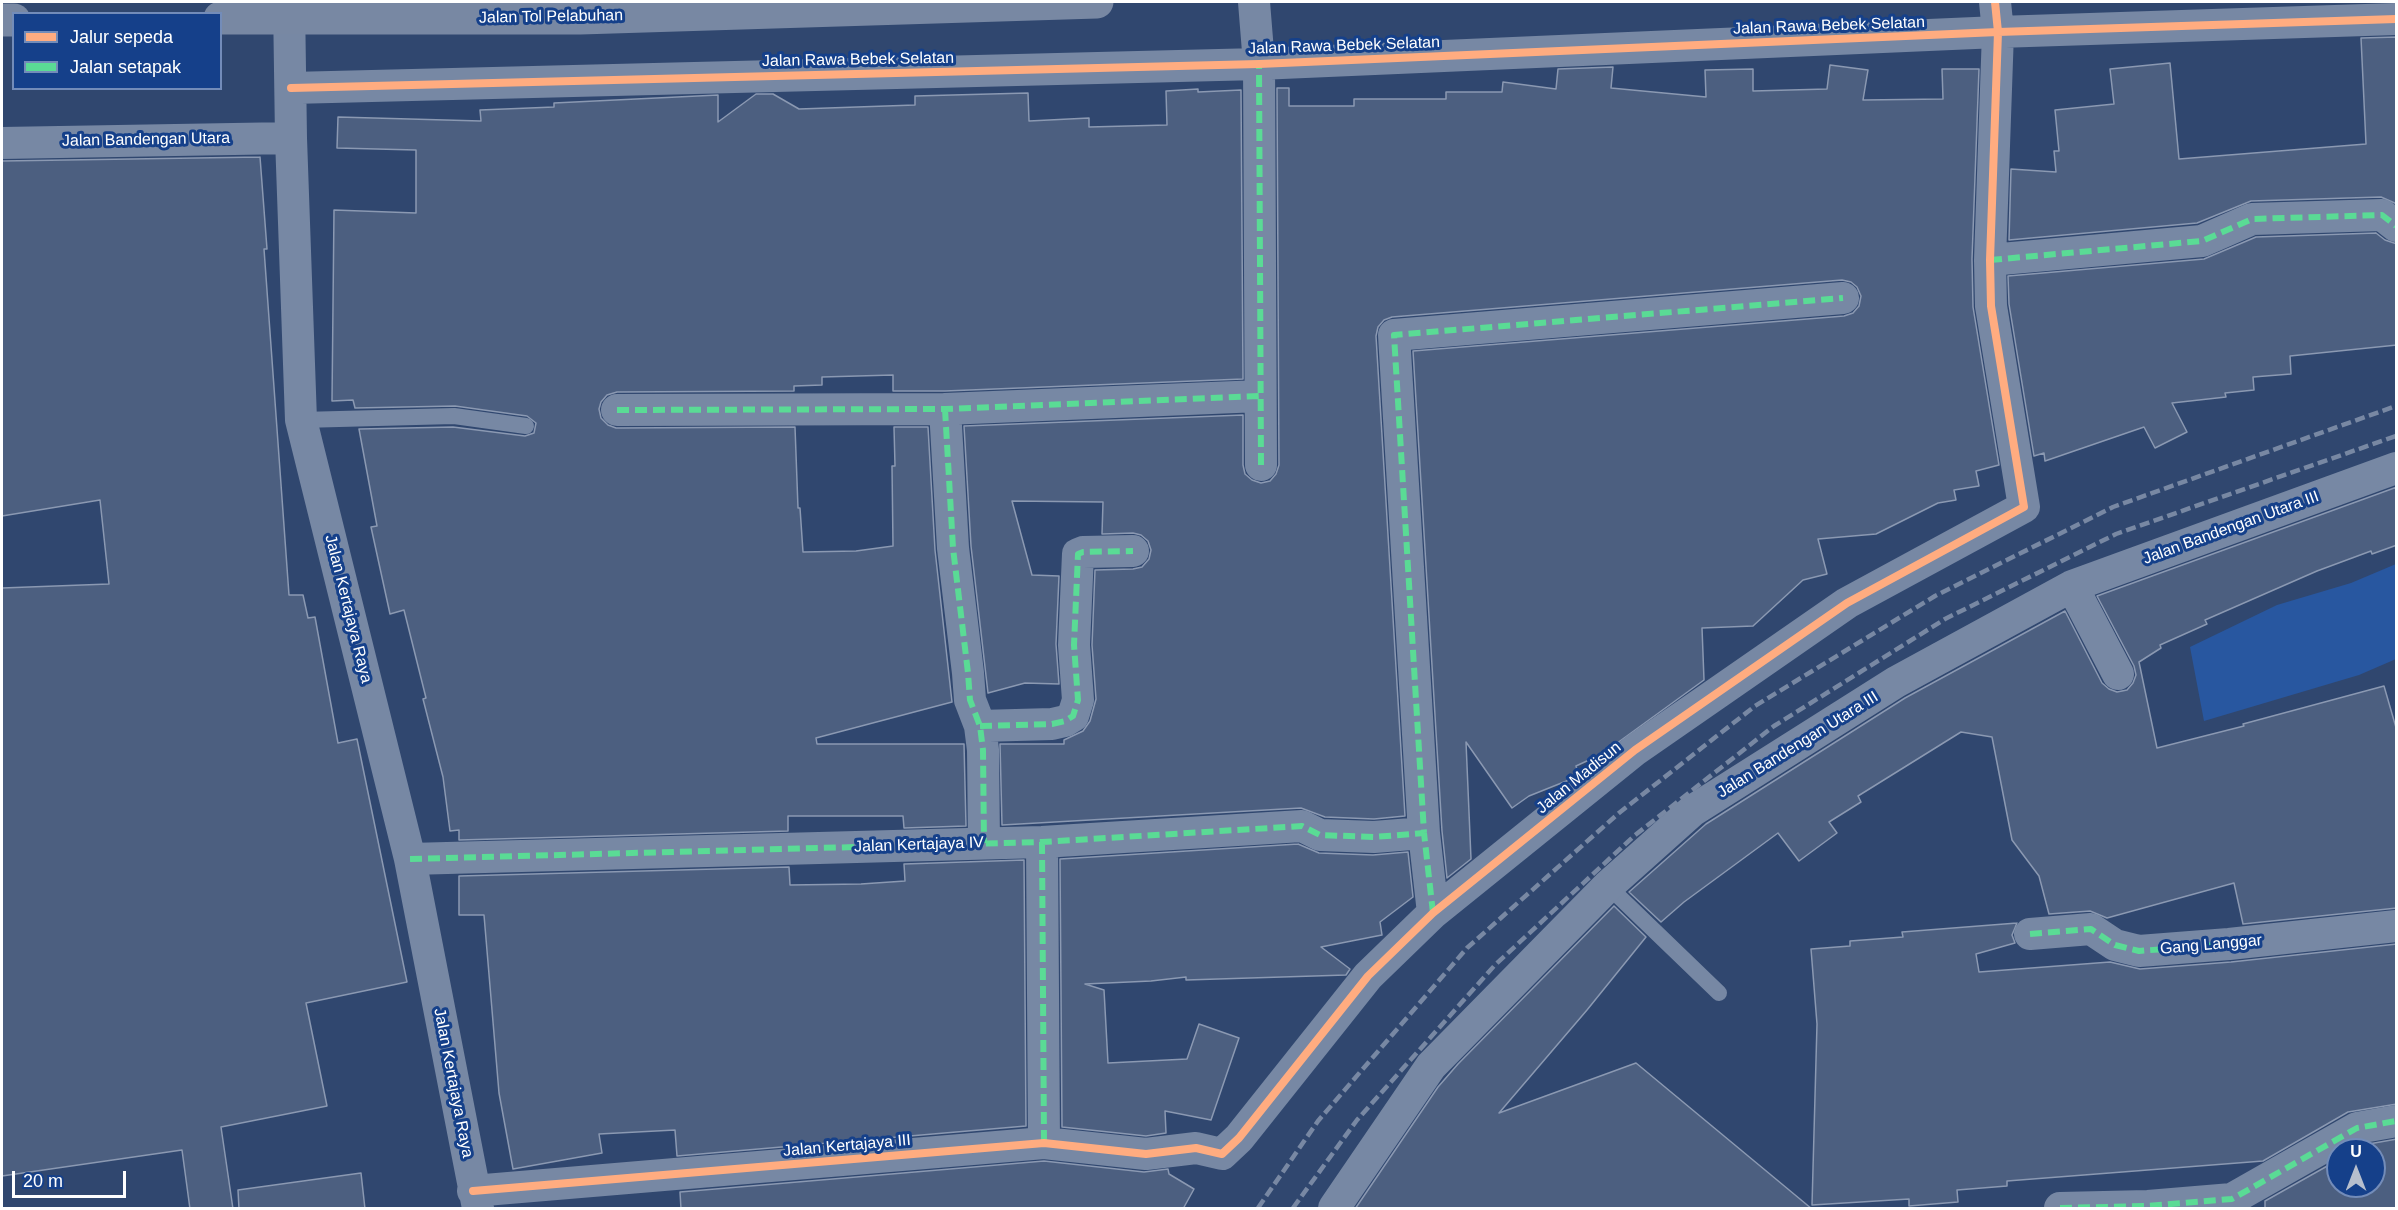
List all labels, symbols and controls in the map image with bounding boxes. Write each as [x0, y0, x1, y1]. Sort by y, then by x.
street label: Jalan Tol Pelabuhan [479, 6, 623, 28]
legend [12, 12, 222, 90]
street label: Jalan Rawa Bebek Selatan [1733, 13, 1925, 39]
text: Jalur sepeda [70, 27, 173, 47]
street label: Jalan Rawa Bebek Selatan [1248, 33, 1440, 59]
street label: Jalan Rawa Bebek Selatan [762, 49, 954, 71]
text: Jalan setapak [70, 57, 181, 77]
street label: Jalan Bandengan Utara [62, 129, 230, 151]
street label: Jalan Bandengan Utara III [2140, 487, 2322, 569]
street label: Jalan Kertajaya Raya [320, 533, 376, 685]
street label: Jalan Bandengan Utara III [1714, 688, 1882, 802]
street label: Jalan Madisun [1533, 738, 1625, 818]
street label: Jalan Kertajaya IV [854, 833, 984, 857]
street label: Gang Langgar [2159, 931, 2263, 959]
street label: Jalan Kertajaya Raya [429, 1007, 477, 1159]
street label: Jalan Kertajaya III [782, 1131, 912, 1161]
north arrow [2326, 1138, 2386, 1198]
text: U [2350, 1143, 2362, 1160]
scale bar [15, 1159, 129, 1197]
text: 20 m [23, 1171, 63, 1191]

